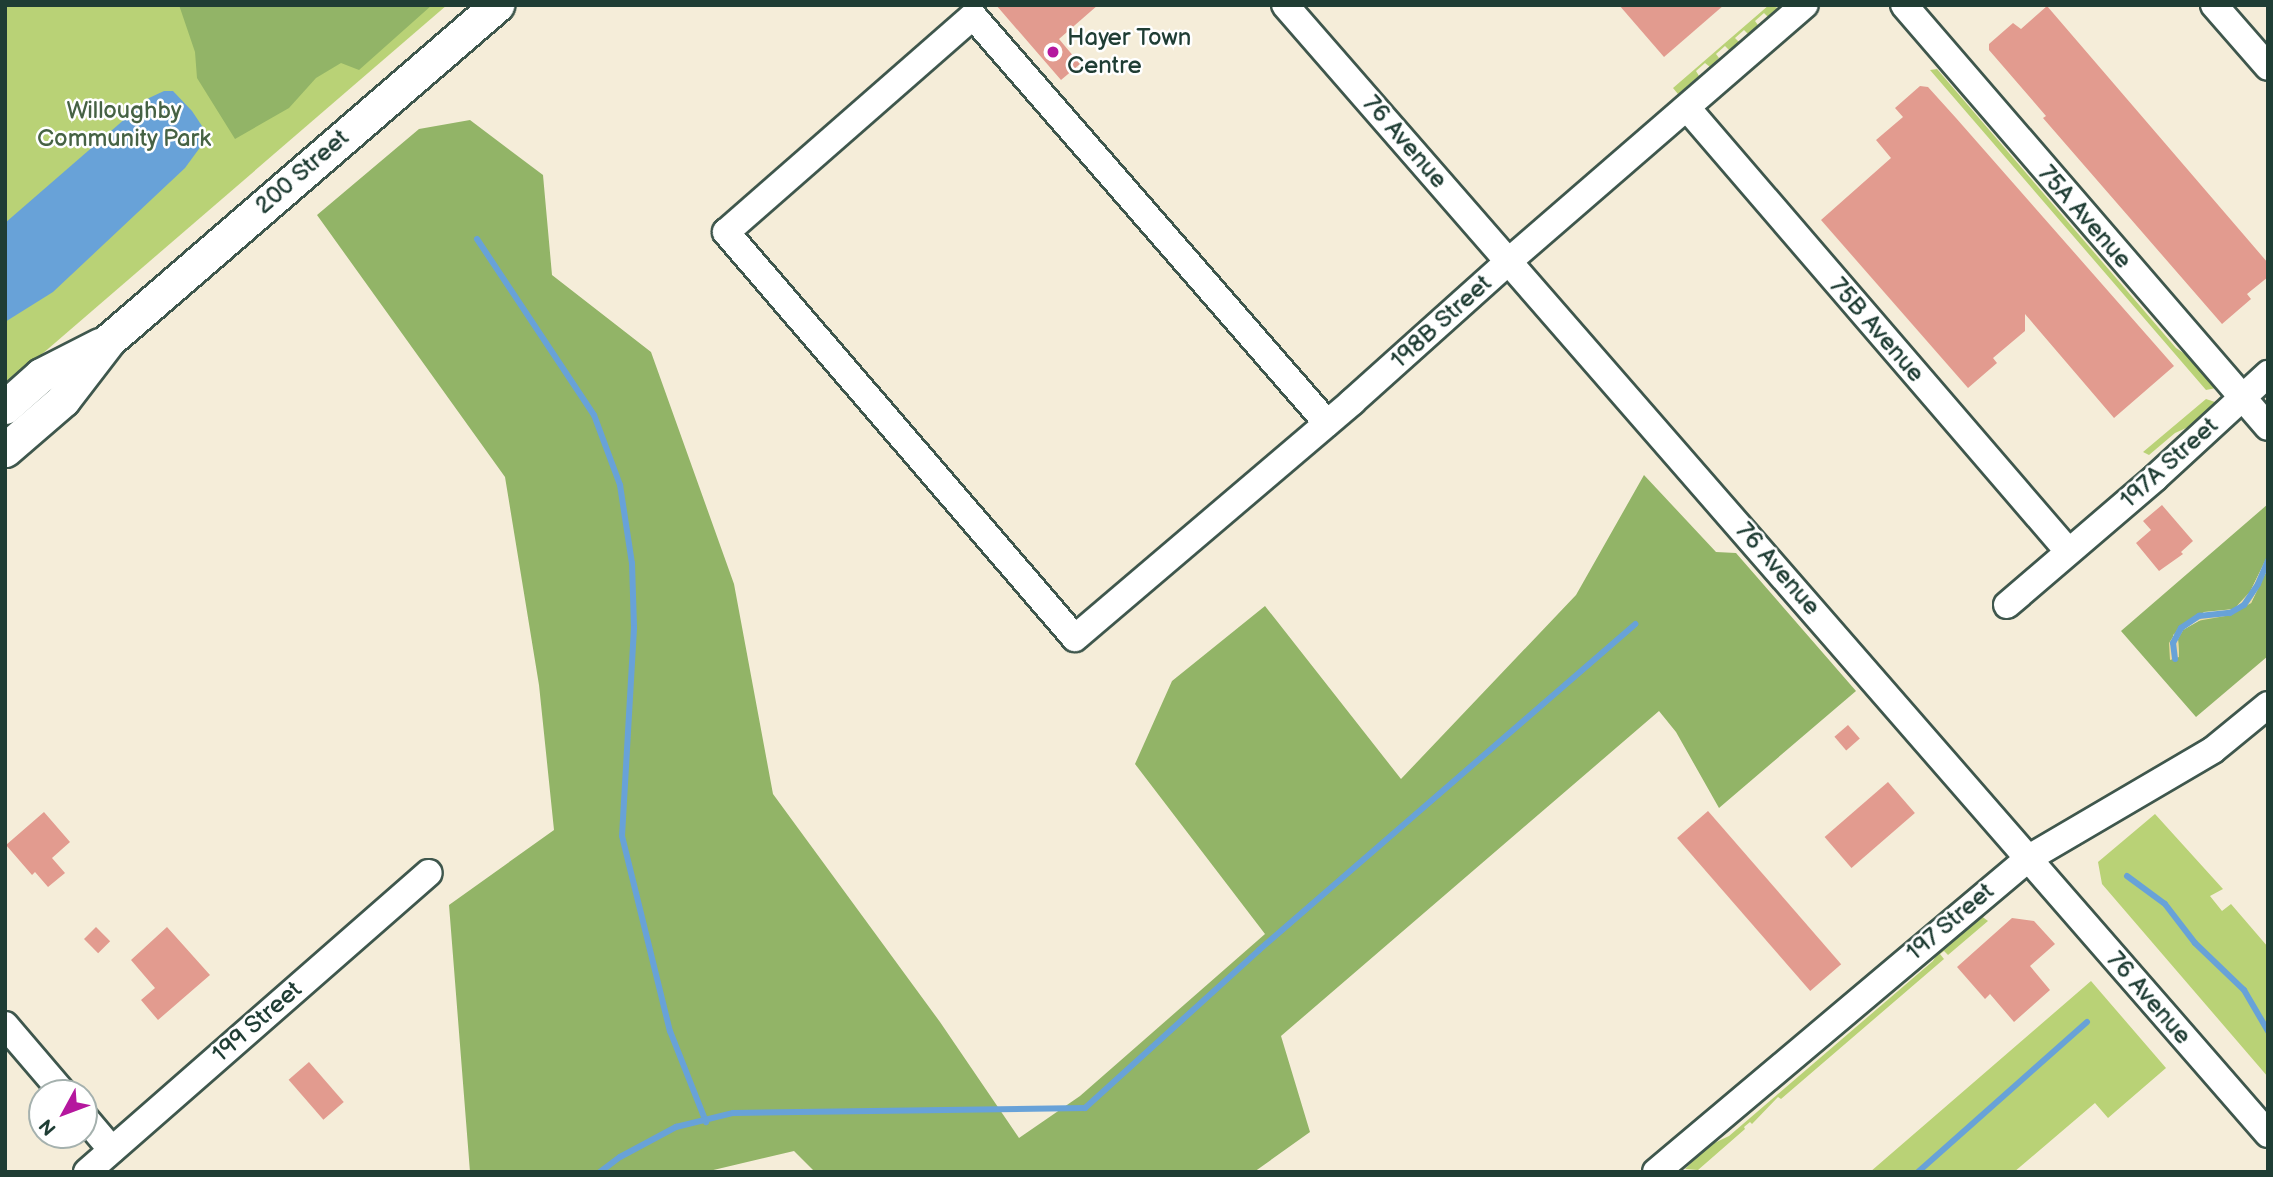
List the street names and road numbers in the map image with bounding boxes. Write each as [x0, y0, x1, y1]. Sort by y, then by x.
street label: 76 Avenue [1357, 90, 1453, 194]
street label: 200 Street [249, 123, 355, 221]
street label: 75A Avenue [2032, 160, 2138, 274]
street label: 198B Street [1385, 269, 1497, 375]
street label: 75B Avenue [1824, 272, 1930, 388]
street label: 197A Street [2114, 411, 2224, 515]
street label: 76 Avenue [1730, 517, 1826, 621]
street label: 197 Street [1900, 876, 2000, 968]
street label: 76 Avenue [2101, 946, 2197, 1050]
street label: 199 Street [206, 975, 308, 1069]

